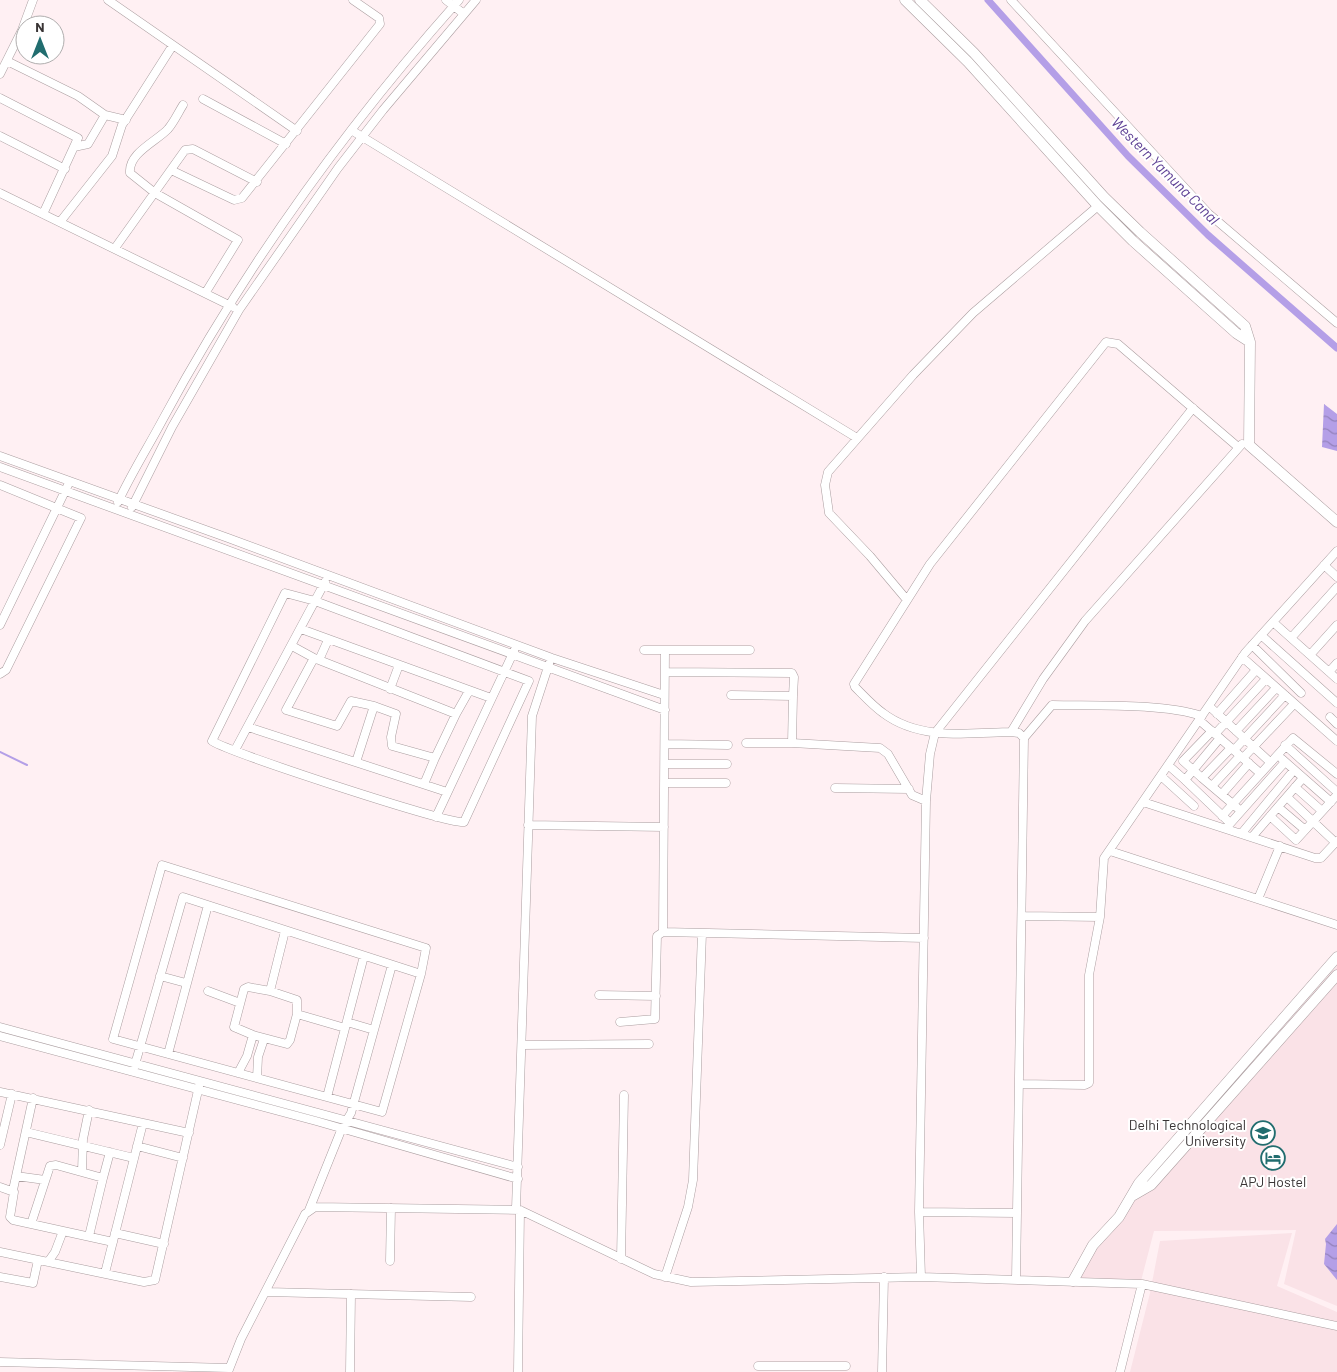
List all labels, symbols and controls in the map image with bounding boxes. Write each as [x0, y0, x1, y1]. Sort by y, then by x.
north arrow [15, 15, 65, 65]
text: N [35, 18, 45, 35]
water label: Western Yamuna Canal [1108, 113, 1224, 228]
place label: Delhi Technological University [1129, 1116, 1247, 1149]
school or university icon: Delhi Technological University [1250, 1120, 1276, 1146]
hotel icon: APJ Hostel [1260, 1145, 1286, 1171]
place label: APJ Hostel [1240, 1173, 1306, 1190]

